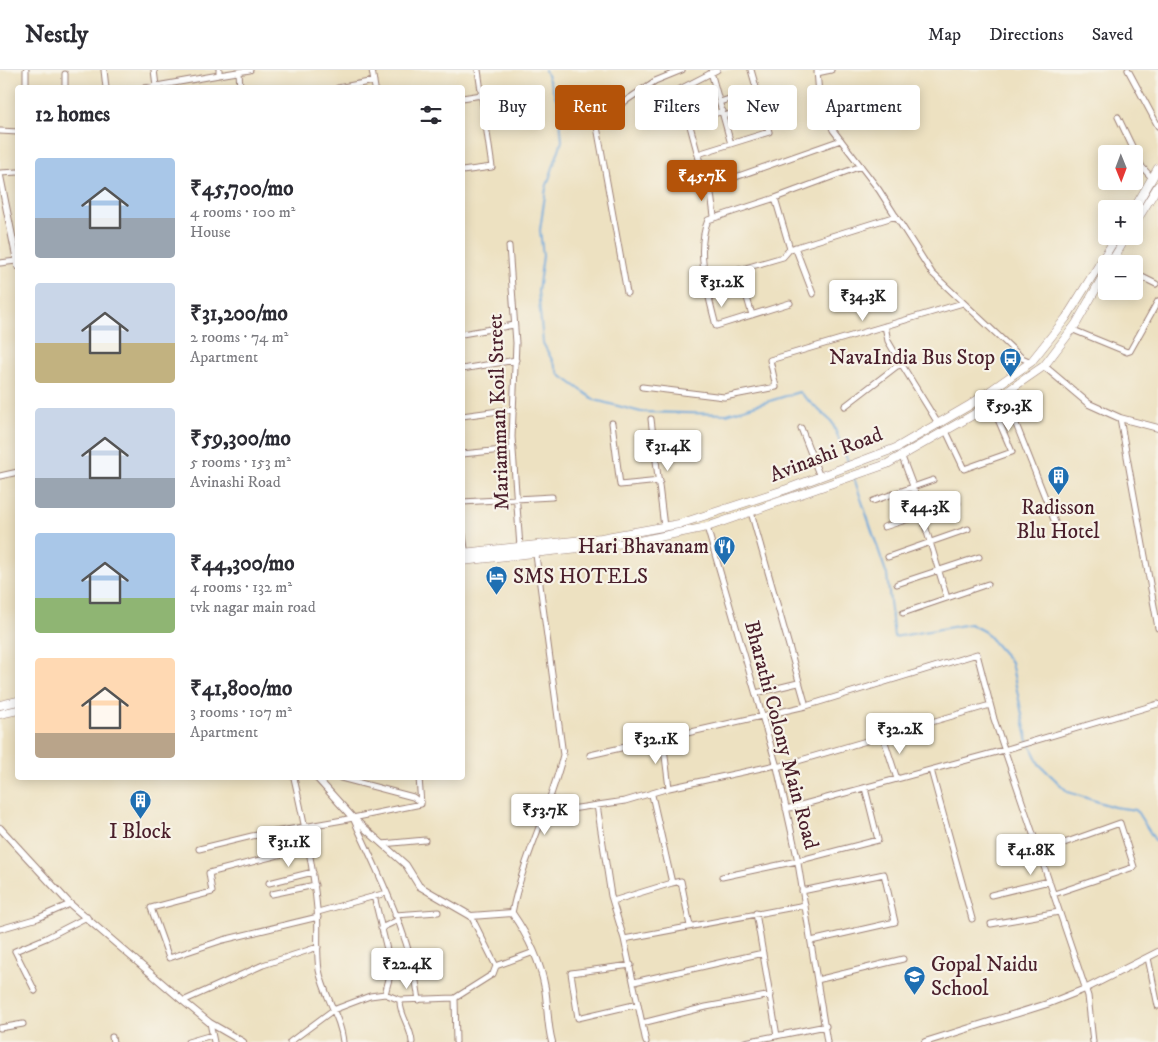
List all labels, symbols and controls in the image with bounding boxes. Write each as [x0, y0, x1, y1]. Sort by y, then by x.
text: Nestly [25, 20, 88, 50]
text: Map [928, 24, 961, 46]
text: Directions [989, 24, 1064, 46]
text: Saved [1092, 24, 1133, 46]
chip: Buy [480, 85, 545, 130]
chip: Rent [555, 85, 625, 130]
chip: Filters [635, 85, 718, 130]
chip: New [728, 85, 797, 130]
chip: Apartment [807, 85, 920, 130]
icon: filters [417, 101, 445, 129]
text: 12 homes [35, 102, 110, 128]
north arrow [1098, 145, 1142, 190]
map controls [1098, 145, 1143, 300]
pin: ₹45.7K [661, 160, 743, 202]
text: ₹45.7K [678, 166, 726, 186]
text: ₹45,700/mo [190, 176, 293, 202]
icon: home [75, 178, 135, 238]
button: + [1098, 200, 1143, 245]
text: 4 rooms · 100 m² [190, 202, 295, 222]
text: House [190, 222, 231, 242]
button: − [1098, 255, 1143, 300]
pin: ₹31.2K [681, 266, 763, 308]
text: ₹31.2K [700, 272, 744, 292]
pin: ₹34.3K [822, 280, 904, 322]
text: ₹34.3K [840, 286, 886, 306]
text: ₹31,200/mo [190, 301, 288, 327]
icon: home [75, 303, 135, 363]
street label: Mariamman Koil Street [483, 313, 515, 511]
text: 2 rooms · 74 m² [190, 327, 288, 347]
place label: NavaIndia Bus Stop [829, 345, 995, 371]
bus stop icon: NavaIndia Bus Stop [999, 346, 1023, 377]
text: Apartment [190, 347, 258, 367]
pin: ₹59.3K [968, 390, 1050, 432]
text: ₹59.3K [986, 396, 1032, 416]
street label: Avinashi Road [766, 421, 887, 488]
text: ₹59,300/mo [190, 426, 291, 452]
icon: home [75, 428, 135, 488]
pin: ₹31.4K [627, 430, 709, 472]
text: ₹31.4K [645, 436, 691, 456]
text: 5 rooms · 153 m² [190, 452, 291, 472]
building icon: Radisson Blu Hotel [1046, 464, 1070, 495]
text: Avinashi Road [190, 472, 281, 492]
pin: ₹44.3K [884, 490, 966, 533]
place label: Radisson Blu Hotel [1016, 495, 1100, 545]
text: ₹44.3K [901, 497, 949, 517]
place label: Hari Bhavanam [578, 534, 709, 560]
restaurant icon: Hari Bhavanam [713, 535, 737, 566]
text: ₹44,300/mo [190, 551, 294, 577]
icon: home [75, 553, 135, 613]
place label: SMS HOTELS [513, 564, 648, 590]
hotel icon: SMS HOTELS [485, 565, 509, 596]
text: 4 rooms · 132 m² [190, 577, 292, 597]
text: tvk nagar main road [190, 597, 316, 617]
street label: Bharathi Colony Main Road [738, 618, 824, 853]
text: ₹41,800/mo [190, 676, 292, 702]
icon: home [75, 678, 135, 738]
text: 3 rooms · 107 m² [190, 702, 292, 722]
pin: ₹32.2K [859, 712, 941, 755]
text: ₹32.2K [877, 719, 923, 739]
text: Apartment [190, 722, 258, 742]
pin: ₹32.1K [615, 722, 697, 765]
text: ₹32.1K [634, 729, 678, 749]
building icon: I Block [128, 788, 152, 819]
pin: ₹53.7K [504, 794, 586, 836]
text: ₹53.7K [522, 800, 568, 820]
place label: I Block [109, 819, 172, 845]
pin: ₹31.1K [248, 826, 330, 868]
text: ₹31.1K [268, 832, 310, 852]
pin: ₹41.8K [990, 834, 1072, 876]
text: ₹41.8K [1007, 840, 1055, 860]
pin: ₹22.4K [366, 948, 448, 990]
place label: Gopal Naidu School [931, 952, 1038, 1002]
text: ₹22.4K [382, 954, 432, 974]
school or university icon: Gopal Naidu School [903, 965, 927, 996]

